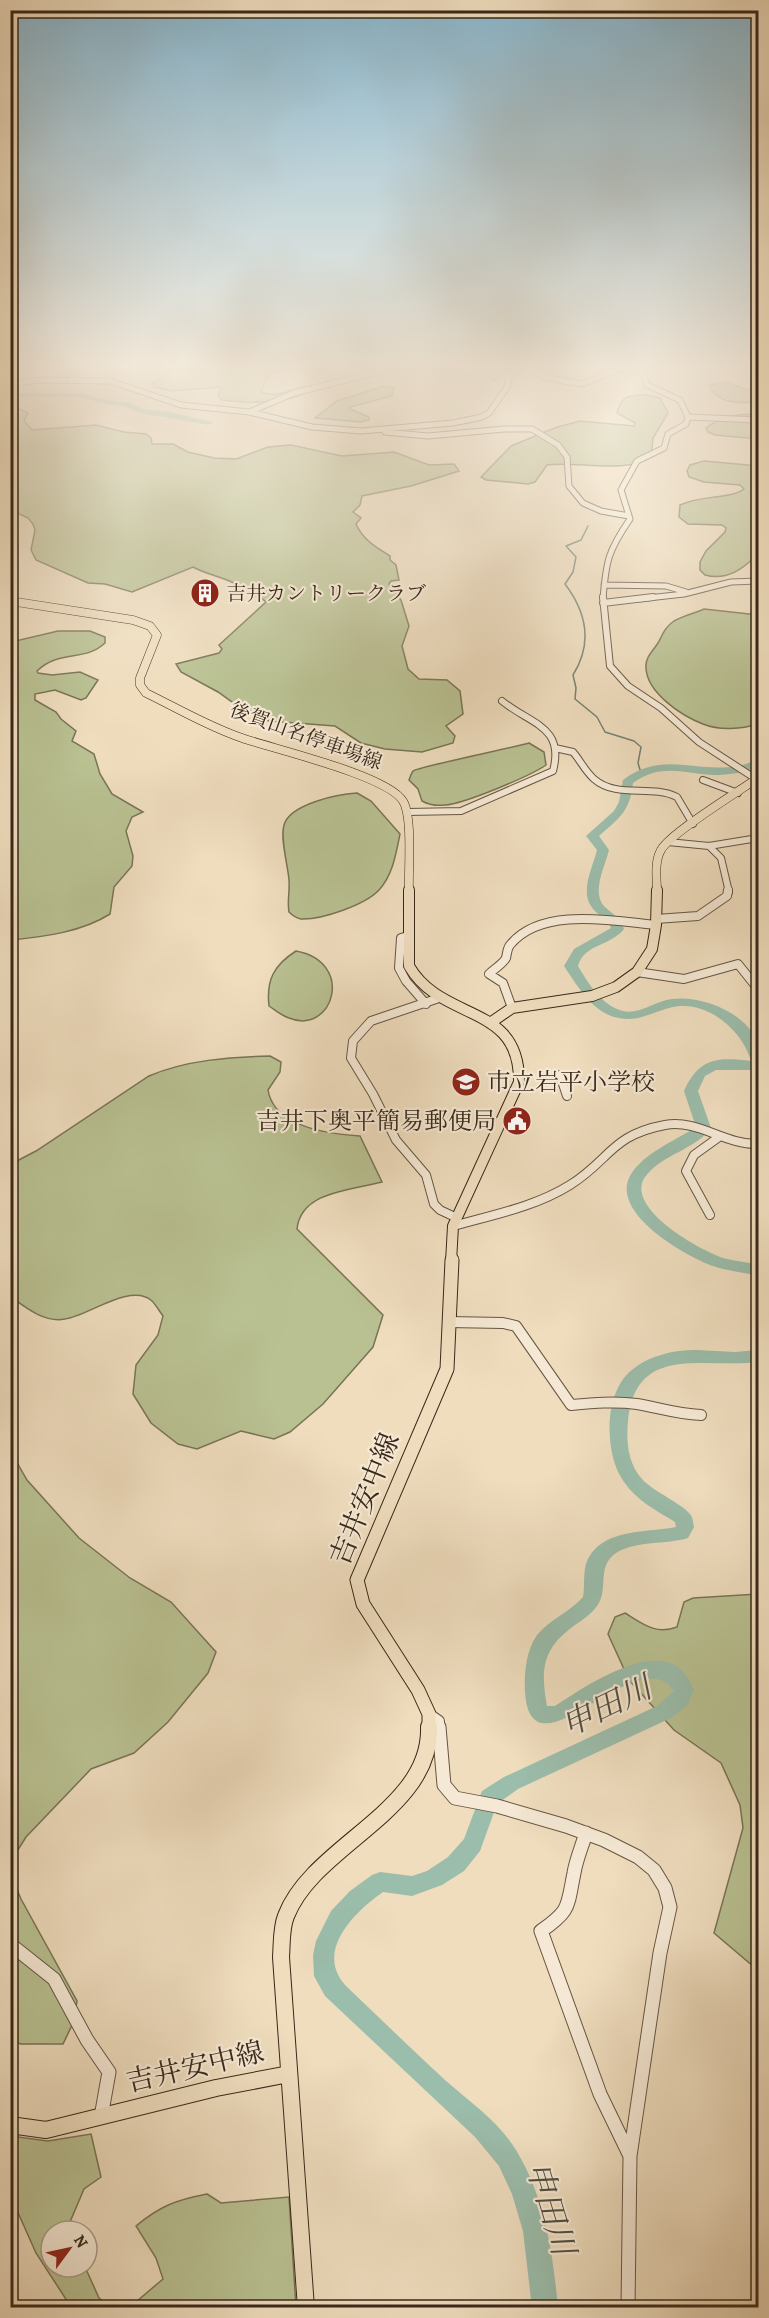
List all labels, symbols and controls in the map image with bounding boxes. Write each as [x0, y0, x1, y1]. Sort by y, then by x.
building icon: 吉井カントリークラブ [189, 577, 221, 609]
place label: 吉井カントリークラブ [226, 580, 426, 607]
street label: 後賀山名停車場線 [226, 696, 386, 776]
school or university icon: 市立岩平小学校 [450, 1066, 482, 1098]
place label: 市立岩平小学校 [487, 1066, 655, 1098]
place label: 吉井下奥平簡易郵便局 [256, 1105, 496, 1137]
public building icon: 吉井下奥平簡易郵便局 [501, 1105, 533, 1137]
street label: 吉井安中線 [321, 1427, 409, 1571]
water label: 申田川 [553, 1664, 661, 1747]
street label: 吉井安中線 [123, 2033, 267, 2101]
water label: 申田川 [516, 2156, 587, 2263]
north arrow [39, 2219, 99, 2279]
text: N [68, 2230, 93, 2253]

